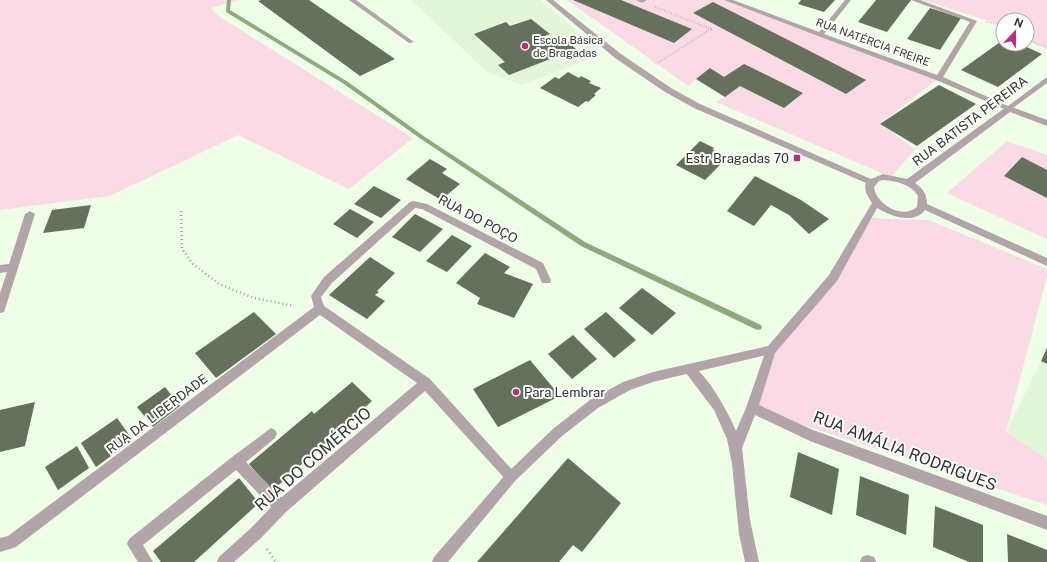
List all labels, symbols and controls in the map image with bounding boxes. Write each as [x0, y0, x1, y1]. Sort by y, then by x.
north arrow [995, 12, 1035, 52]
street label: RUA NATÉRCIA FREIRE [814, 15, 932, 68]
text: N [1013, 16, 1025, 30]
place label: Escola Básica de Bragadas [533, 34, 603, 59]
marker: Escola Básica de Bragadas [520, 41, 530, 51]
street label: RUA BATISTA PEREIRA [909, 73, 1031, 169]
place label: Estr Bragadas 70 [685, 151, 789, 166]
marker: Estr Bragadas 70 [792, 153, 802, 163]
street label: RUA DO POÇO [436, 192, 520, 246]
street label: RUA DA LIBERDADE [104, 371, 210, 457]
place label: Para Lembrar [524, 385, 605, 400]
marker: Para Lembrar [511, 387, 521, 397]
street label: RUA DO COMÉRCIO [250, 403, 375, 515]
street label: RUA AMÁLIA RODRIGUES [811, 406, 1000, 495]

